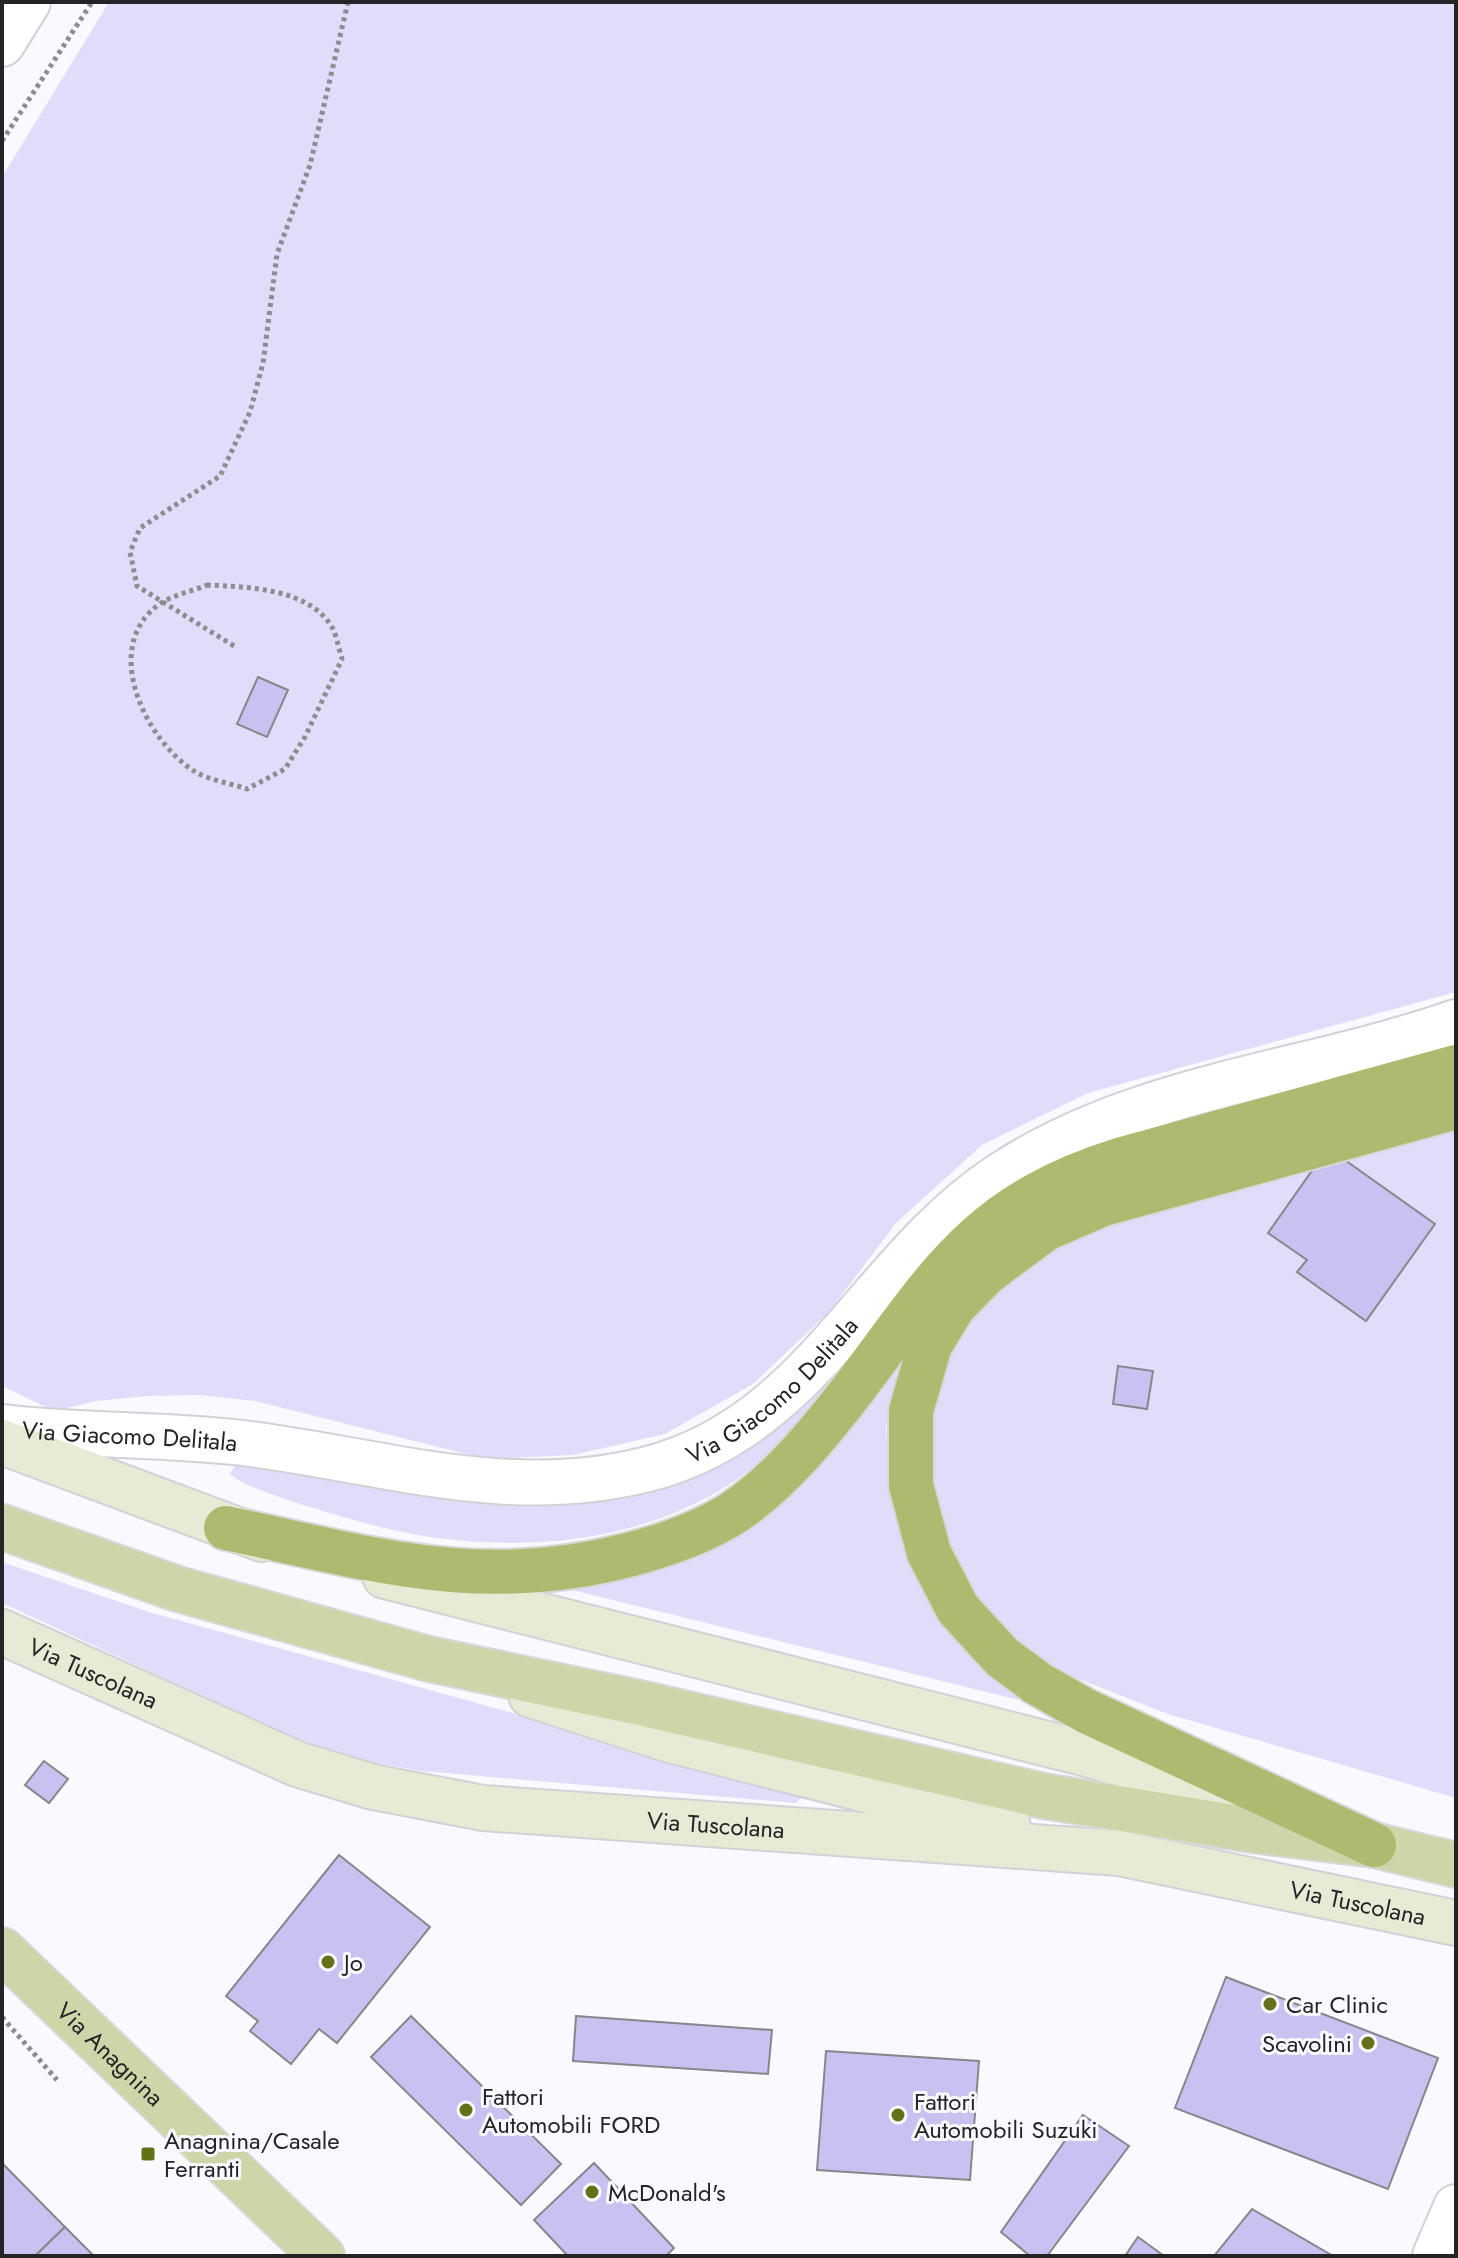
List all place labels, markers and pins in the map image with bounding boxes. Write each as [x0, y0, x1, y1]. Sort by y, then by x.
place label: Jo [341, 1945, 363, 1980]
marker: Jo [319, 1953, 337, 1971]
place label: Car Clinic [1286, 1987, 1388, 2022]
marker: Car Clinic [1261, 1995, 1279, 2013]
place label: Scavolini [1262, 2026, 1352, 2061]
marker: Scavolini [1359, 2034, 1377, 2052]
place label: Fattori Automobili FORD [482, 2079, 660, 2142]
place label: Fattori Automobili Suzuki [914, 2084, 1097, 2147]
marker: Fattori Automobili FORD [457, 2101, 475, 2119]
marker: Fattori Automobili Suzuki [889, 2106, 907, 2124]
place label: Anagnina/Casale Ferranti [164, 2123, 340, 2186]
marker: Anagnina/Casale Ferranti [139, 2145, 157, 2163]
place label: McDonald's [608, 2175, 726, 2210]
marker: McDonald's [583, 2183, 601, 2201]

